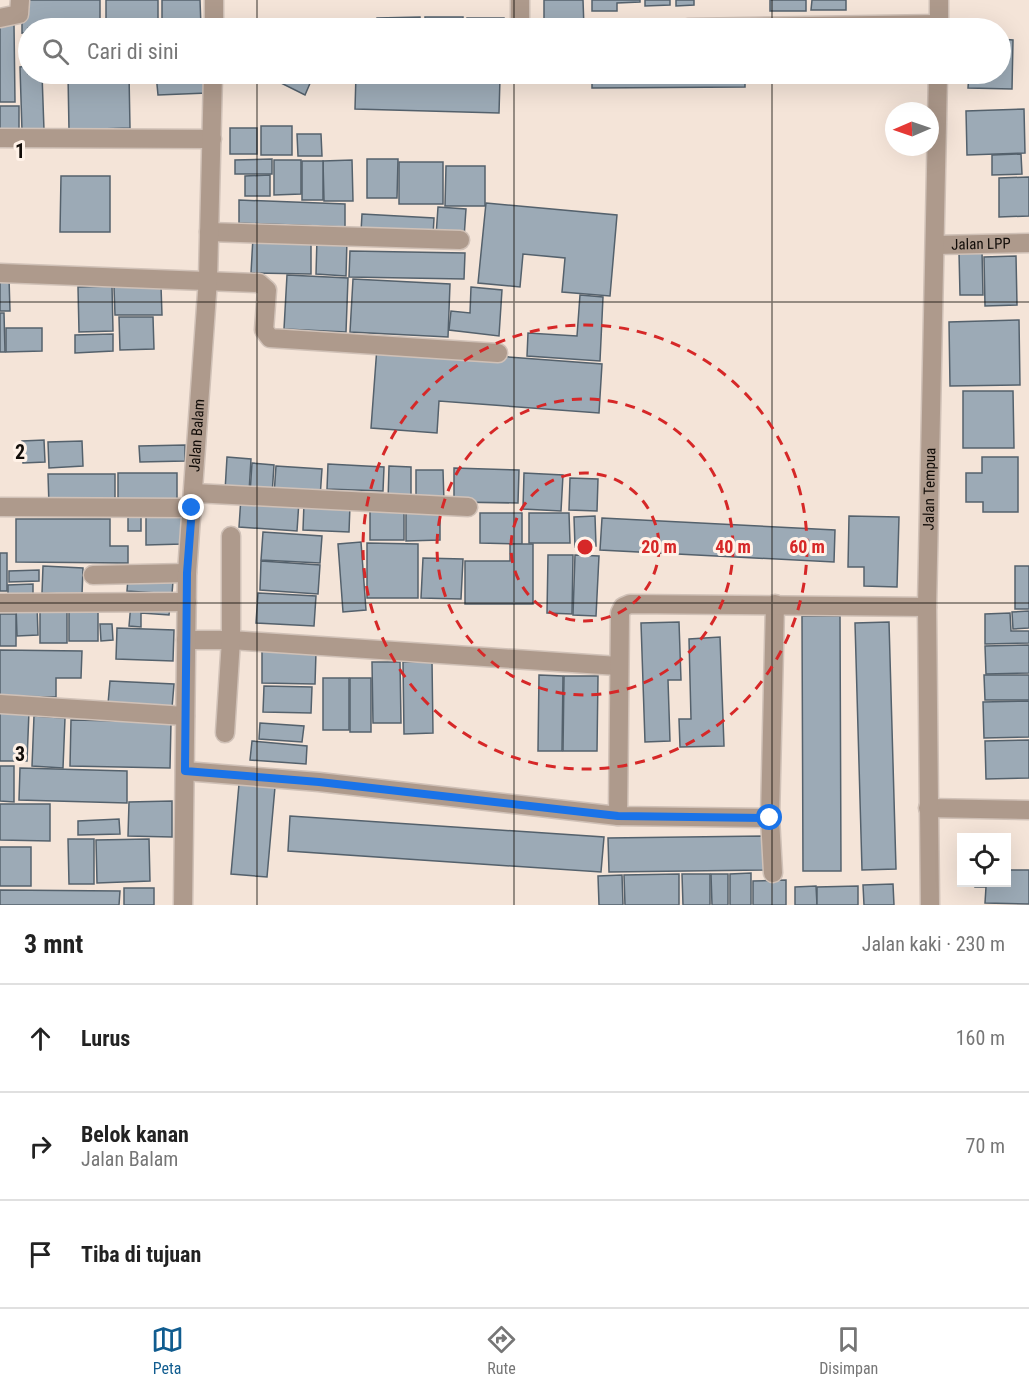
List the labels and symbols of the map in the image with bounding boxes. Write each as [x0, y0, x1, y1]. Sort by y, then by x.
north arrow [885, 102, 939, 156]
text: 1 [15, 139, 25, 163]
street label: Jalan LPP [951, 234, 1011, 254]
street label: Jalan Balam [185, 398, 208, 472]
text: 2 [15, 440, 25, 464]
street label: Jalan Tempua [920, 447, 939, 531]
route end [178, 494, 204, 520]
text: 20 m [641, 536, 677, 557]
text: 40 m [715, 536, 751, 557]
text: 60 m [789, 536, 825, 557]
centre of rings [575, 537, 595, 557]
text: 3 [15, 742, 25, 766]
route start [756, 804, 782, 830]

